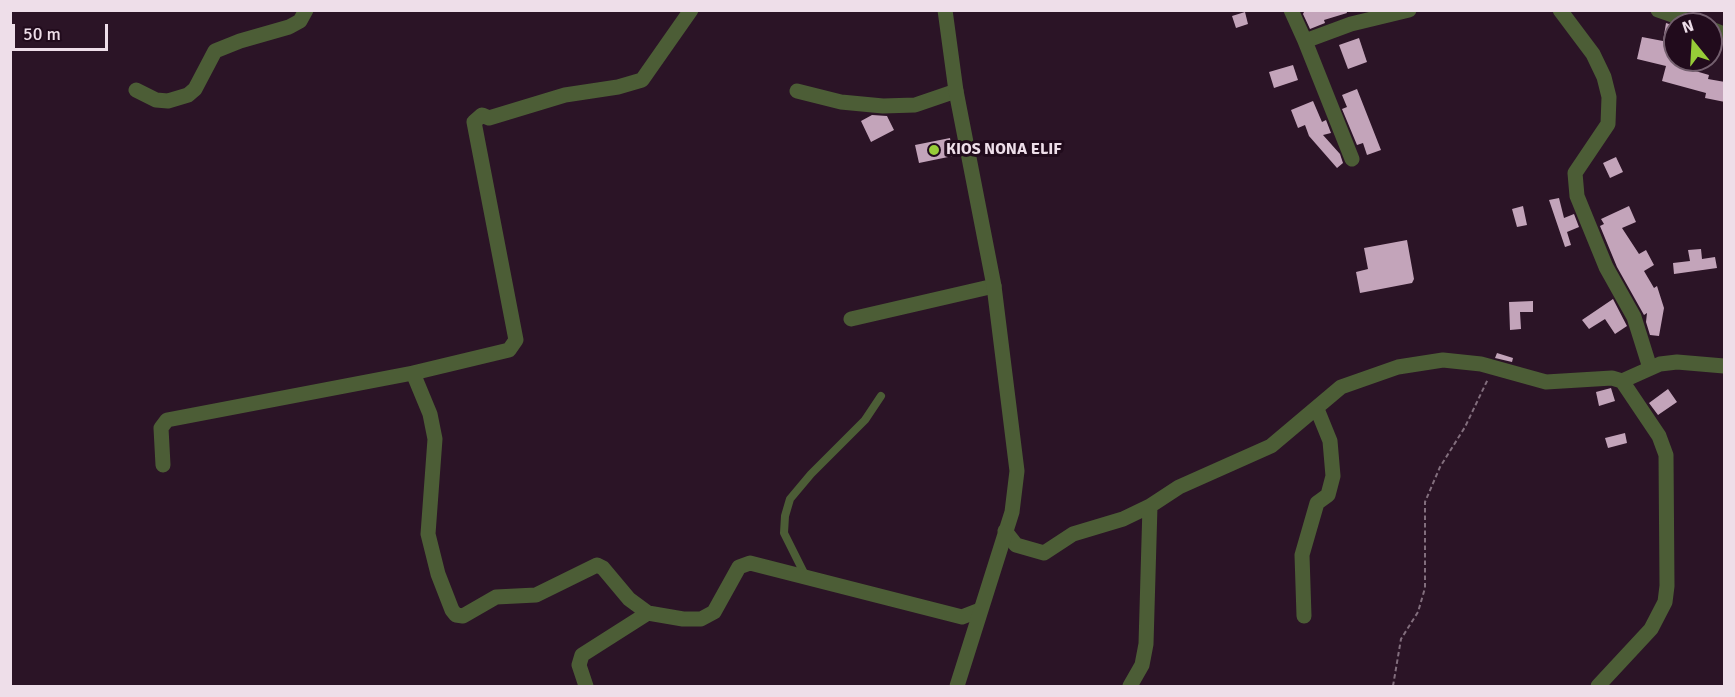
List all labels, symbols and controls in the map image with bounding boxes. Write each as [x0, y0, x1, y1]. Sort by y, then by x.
scale bar [15, 12, 111, 50]
north arrow [1663, 12, 1723, 72]
text: N [1680, 16, 1696, 38]
text: 50 m [23, 23, 61, 45]
place label: KIOS NONA ELIF [946, 140, 1062, 160]
marker: KIOS NONA ELIF [927, 143, 941, 157]

